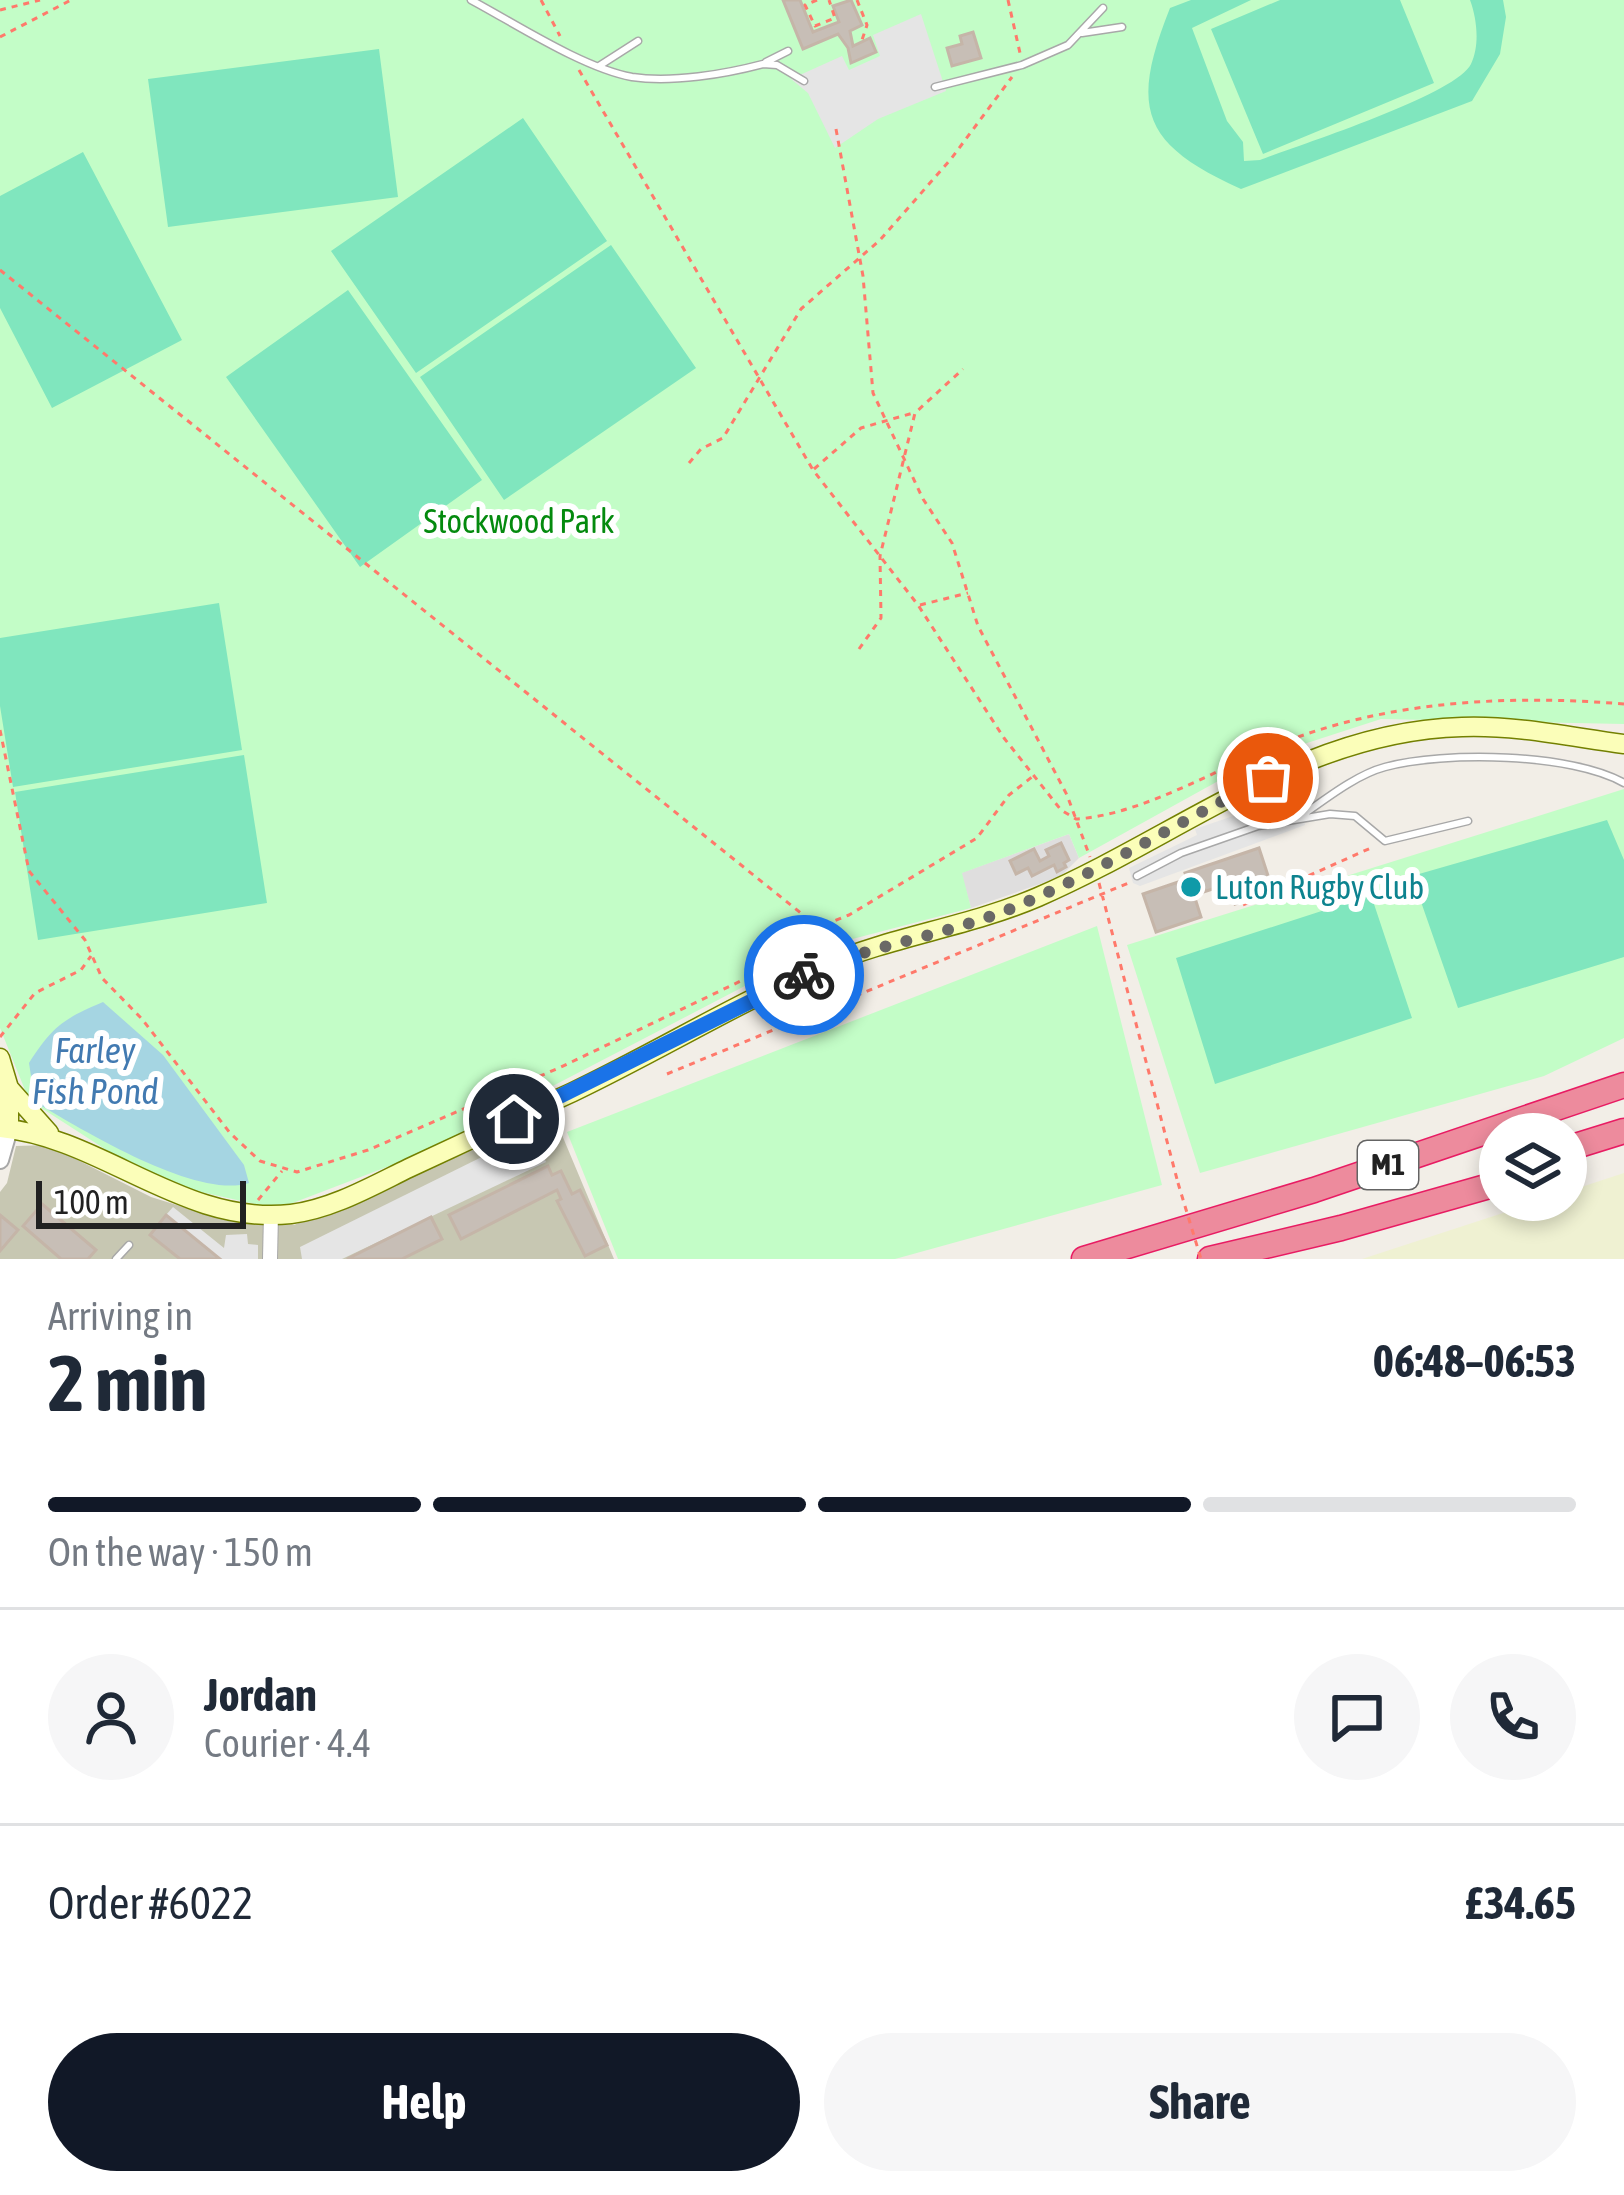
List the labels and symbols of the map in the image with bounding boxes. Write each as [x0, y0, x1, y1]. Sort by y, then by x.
park label: Stockwood Park [424, 502, 614, 540]
pin [1217, 727, 1319, 829]
place label: Luton Rugby Club [1215, 868, 1424, 906]
marker: Luton Rugby Club [1178, 874, 1204, 900]
courier [744, 915, 864, 1035]
water label: Farley Fish Pond [32, 1029, 158, 1112]
pin [463, 1068, 565, 1170]
road number: M1 [1358, 1141, 1418, 1189]
scale bar [36, 1175, 246, 1228]

